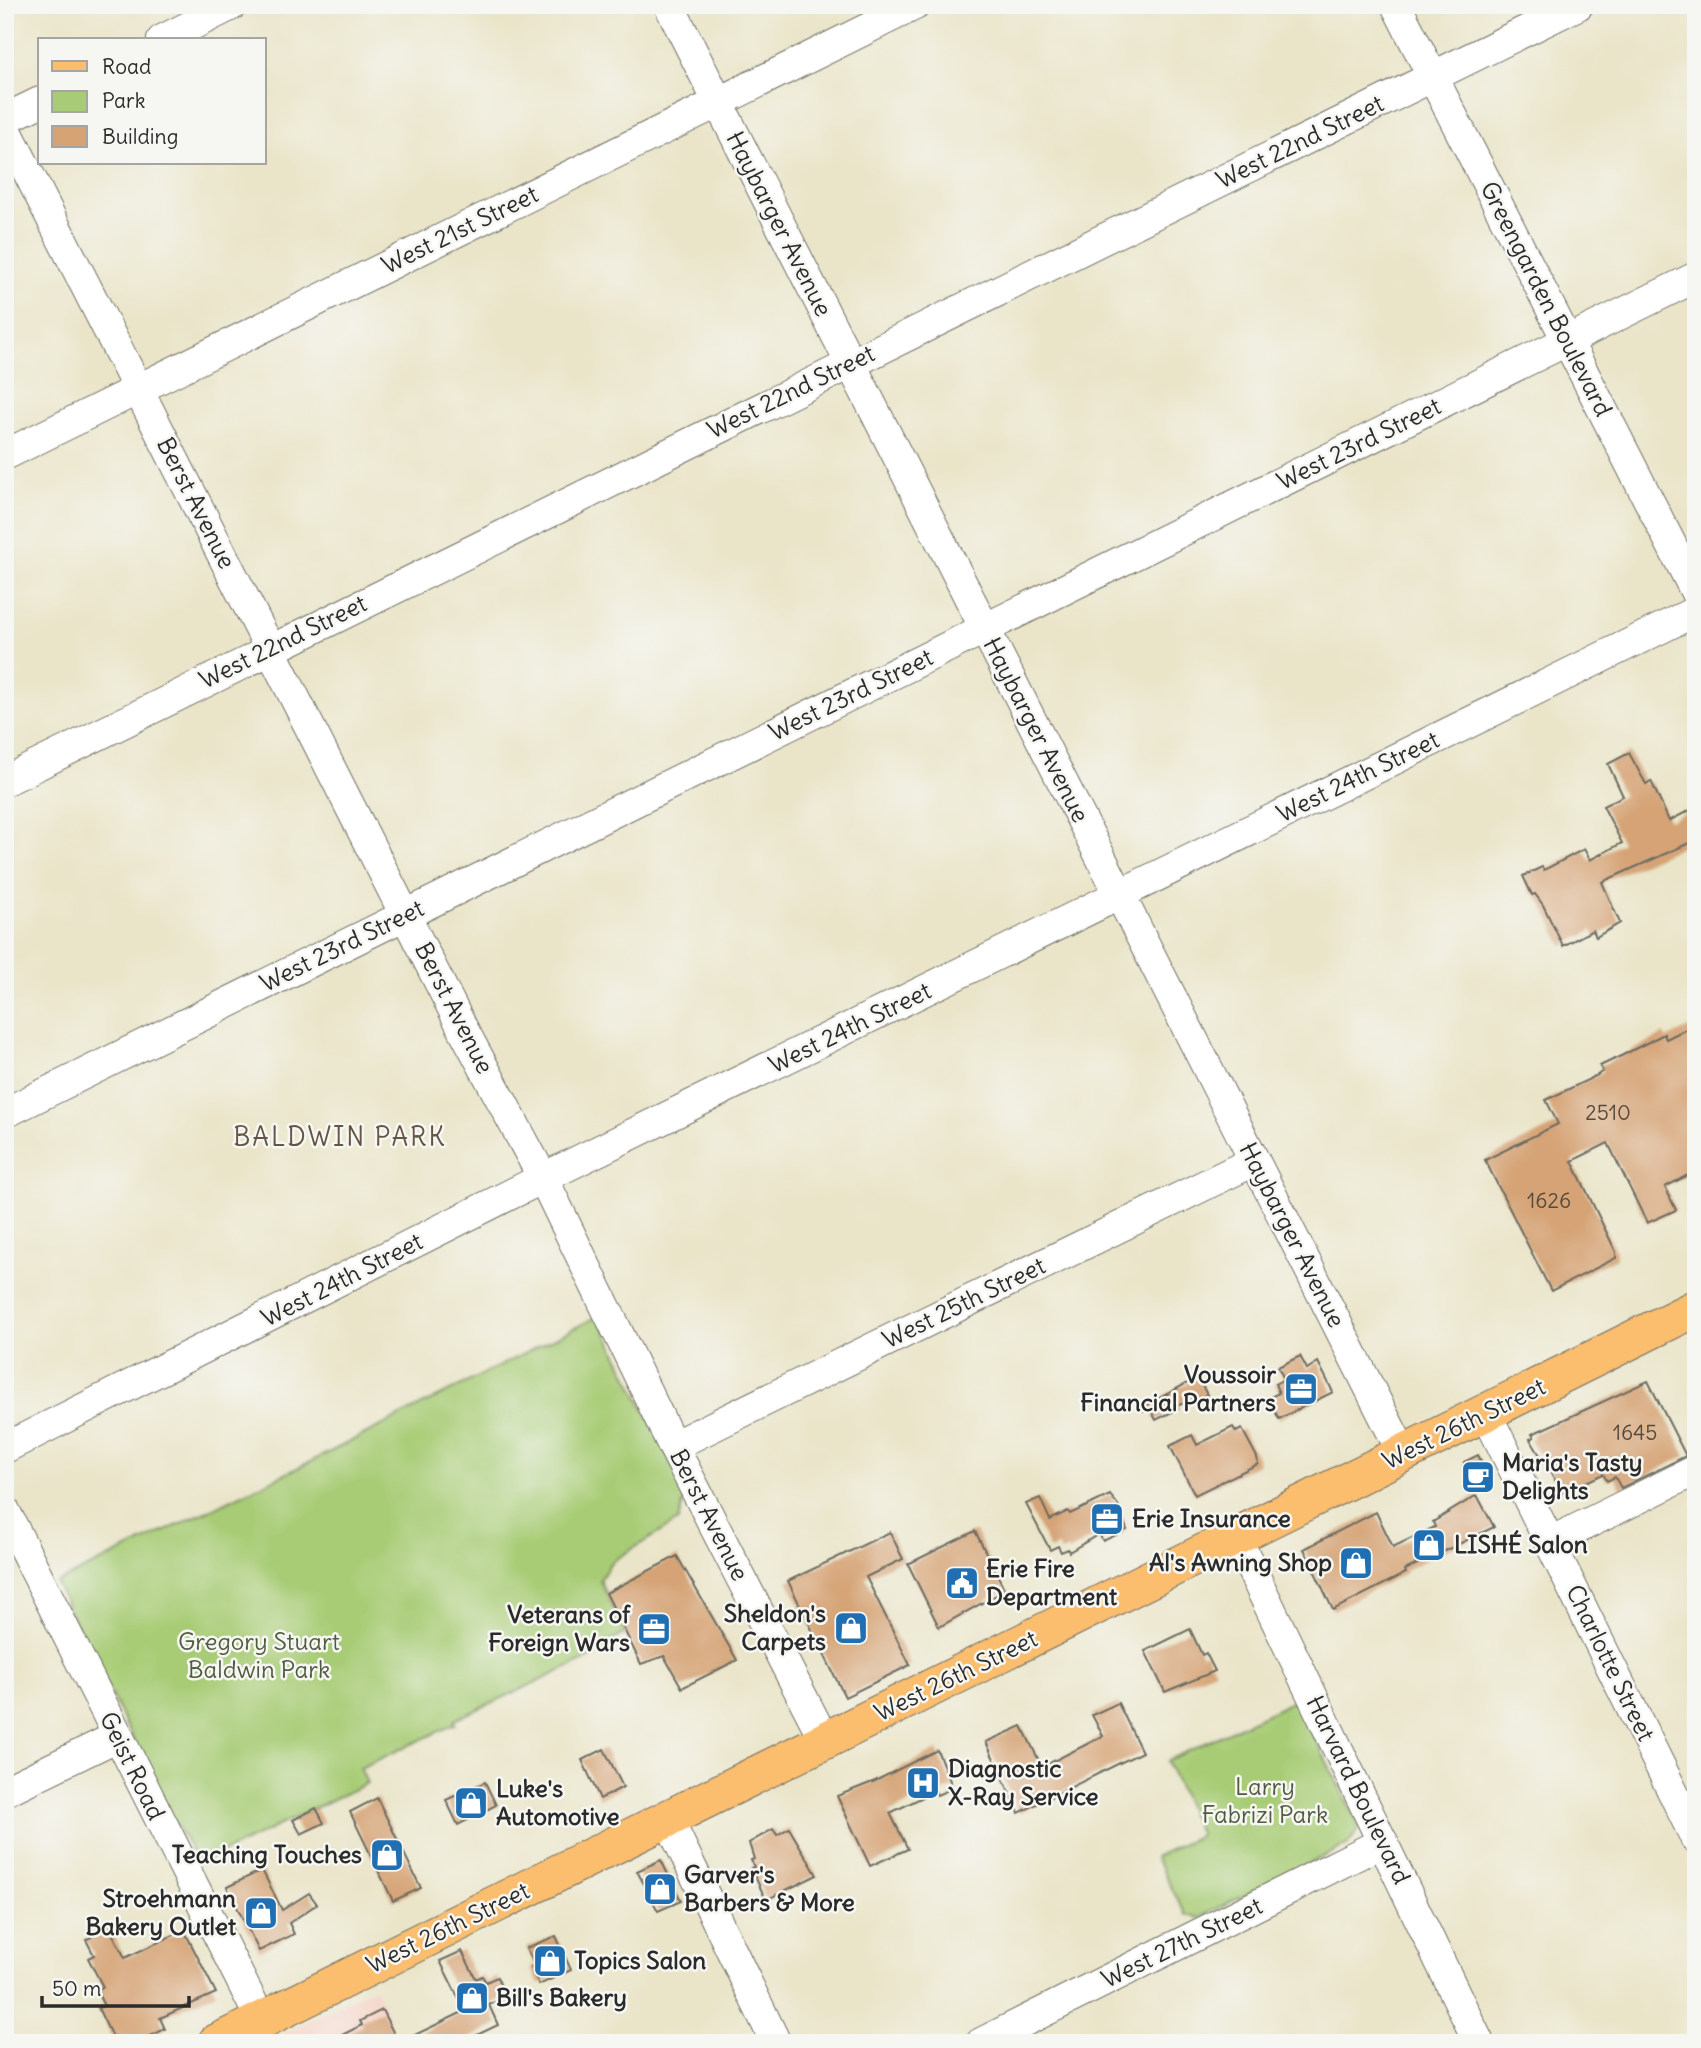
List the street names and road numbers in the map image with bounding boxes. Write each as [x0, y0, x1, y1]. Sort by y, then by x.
street label: West 22nd Street [1211, 88, 1388, 195]
street label: Haybarger Avenue [720, 126, 839, 321]
street label: Greengarden Boulevard [1475, 176, 1619, 421]
street label: West 21st Street [377, 178, 543, 280]
street label: West 22nd Street [702, 338, 879, 445]
street label: West 23rd Street [1272, 390, 1445, 496]
street label: Berst Avenue [151, 432, 243, 573]
street label: West 22nd Street [194, 588, 371, 695]
street label: Haybarger Avenue [977, 632, 1096, 827]
street label: West 23rd Street [764, 641, 937, 747]
street label: West 24th Street [1271, 724, 1444, 828]
street label: West 23rd Street [255, 892, 428, 998]
street label: Berst Avenue [409, 937, 501, 1078]
street label: West 24th Street [763, 975, 936, 1079]
street label: Haybarger Avenue [1233, 1137, 1352, 1332]
street label: West 24th Street [256, 1226, 427, 1333]
street label: West 25th Street [877, 1250, 1050, 1354]
street label: West 26th Street [1377, 1371, 1550, 1475]
street label: Berst Avenue [664, 1444, 756, 1585]
street label: Charlotte Street [1560, 1579, 1662, 1746]
street label: West 26th Street [869, 1623, 1042, 1727]
street label: Harvard Boulevard [1300, 1691, 1417, 1889]
street label: Geist Road [94, 1707, 172, 1825]
street label: West 26th Street [361, 1875, 534, 1979]
street label: West 27th Street [1096, 1890, 1267, 1994]

